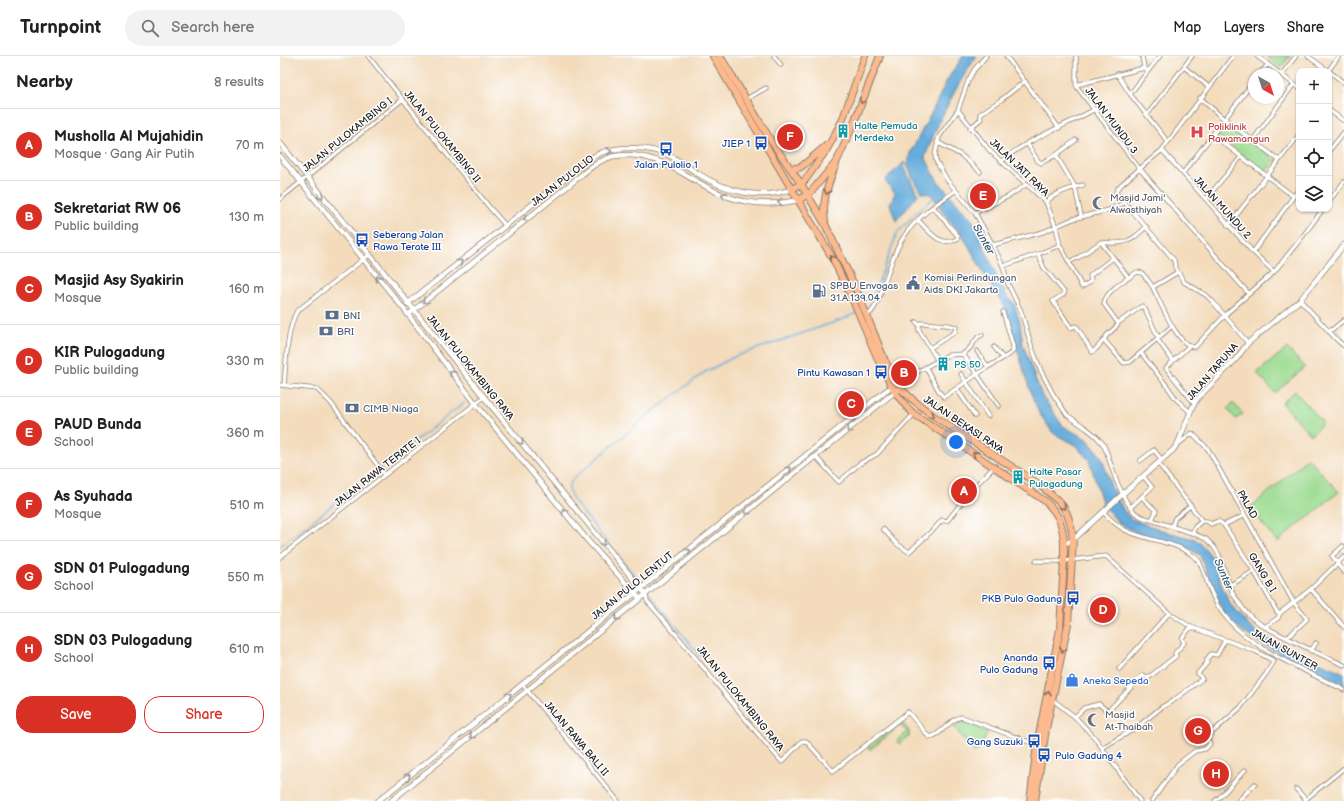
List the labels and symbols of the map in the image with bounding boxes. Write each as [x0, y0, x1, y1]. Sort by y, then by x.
north arrow [1248, 68, 1284, 104]
street label: JALAN MUNDU 3 [1082, 85, 1140, 156]
street label: JALAN PULOKAMBING II [401, 88, 483, 185]
street label: JALAN PULOKAMBING I [300, 95, 395, 175]
one-way arrow [859, 98, 867, 105]
place label: Halte Pemuda Merdeka [854, 120, 918, 144]
place label: Poliklinik Rawamangun [1208, 121, 1270, 145]
pin: F [777, 122, 803, 152]
building icon: Halte Pemuda Merdeka [835, 123, 851, 139]
hospital icon: Poliklinik Rawamangun [1189, 124, 1205, 140]
bus stop icon: JIEP 1 [753, 135, 769, 151]
street label: JALAN JATI RAYA [987, 136, 1052, 200]
place label: JIEP 1 [722, 138, 750, 150]
bus stop icon: Jalan Pulolio 1 [658, 141, 674, 157]
one-way arrow [605, 147, 612, 156]
street label: JALAN PULOLIO [529, 152, 597, 209]
place label: Jalan Pulolio 1 [634, 159, 698, 171]
street label: JALAN MUNDU 2 [1191, 174, 1253, 241]
pin: E [970, 181, 996, 211]
one-way arrow [823, 188, 831, 195]
one-way arrow [317, 191, 324, 198]
one-way arrow [720, 192, 727, 200]
place label: Masjid Jami' Alwasthiyah [1110, 192, 1165, 216]
mosque icon: Masjid Jami' Alwasthiyah [1091, 195, 1107, 211]
one-way arrow [777, 198, 783, 207]
one-way arrow [523, 215, 531, 222]
water label: Sunter [970, 222, 998, 258]
place label: Seberang Jalan Rawa Terate III [373, 229, 444, 253]
bus stop icon: Seberang Jalan Rawa Terate III [354, 232, 370, 248]
one-way arrow [829, 254, 836, 262]
one-way arrow [456, 260, 463, 267]
place label: Komisi Perlindungan Aids DKI Jakarta [924, 272, 1017, 296]
one-way arrow [376, 275, 383, 282]
public building icon: Komisi Perlindungan Aids DKI Jakarta [905, 275, 921, 291]
place label: SPBU Envogas 31.A.139.04 [830, 280, 898, 304]
fuel station icon: SPBU Envogas 31.A.139.04 [811, 283, 827, 299]
one-way arrow [422, 296, 429, 303]
bank icon: BNI [324, 307, 340, 323]
place label: BNI [343, 310, 360, 322]
street label: JALAN PULOKAMBING RAYA [424, 313, 517, 423]
bank icon: BRI [318, 323, 334, 339]
place label: BRI [337, 326, 354, 338]
street label: JALAN TARUNA [1185, 340, 1241, 403]
building icon: PS 50 [935, 356, 951, 372]
pin: B [891, 358, 917, 388]
place label: PS 50 [954, 359, 981, 371]
bus stop icon: Pintu Kawasan 1 [873, 364, 889, 380]
place label: Pintu Kawasan 1 [797, 367, 870, 379]
one-way arrow [450, 370, 457, 377]
pin: C [838, 389, 864, 419]
street label: JALAN BEKASI RAYA [921, 394, 1007, 457]
bank icon: CIMB Niaga [344, 400, 360, 416]
place label: CIMB Niaga [363, 403, 419, 415]
one-way arrow [928, 411, 935, 418]
one-way arrow [846, 426, 853, 433]
your location [946, 432, 966, 452]
street label: JALAN RAWA TERATE I [332, 435, 423, 509]
one-way arrow [516, 438, 523, 445]
one-way arrow [973, 452, 980, 459]
place label: Halte Pasar Pulogadung [1029, 466, 1083, 490]
one-way arrow [784, 467, 791, 474]
building icon: Halte Pasar Pulogadung [1010, 469, 1026, 485]
pin: A [951, 476, 977, 506]
street label: PALAD [1234, 488, 1260, 521]
one-way arrow [1058, 502, 1065, 509]
one-way arrow [745, 508, 752, 515]
one-way arrow [561, 509, 568, 516]
one-way arrow [599, 538, 606, 545]
street label: JALAN PULO LENTUT [589, 549, 676, 622]
one-way arrow [683, 549, 691, 556]
street label: GANG B I [1246, 551, 1279, 594]
water label: Sunter [1211, 556, 1236, 593]
bus stop icon: PKB Pulo Gadung [1065, 590, 1081, 606]
place label: PKB Pulo Gadung [981, 593, 1062, 605]
pin: D [1090, 595, 1116, 625]
one-way arrow [614, 614, 621, 621]
street label: JALAN SUNTER [1250, 627, 1320, 673]
street label: JALAN PULOKAMBING RAYA [694, 644, 787, 754]
one-way arrow [1059, 647, 1067, 653]
place label: Ananda Pulo Gadung [980, 652, 1038, 676]
bus stop icon: Ananda Pulo Gadung [1041, 655, 1057, 671]
shop icon: Aneka Sepeda [1064, 672, 1080, 688]
place label: Aneka Sepeda [1083, 675, 1149, 687]
one-way arrow [1043, 690, 1051, 697]
one-way arrow [505, 692, 512, 699]
street label: JALAN RAWA BALI II [542, 699, 611, 778]
place label: Masjid At-Thaibah [1105, 709, 1154, 733]
mosque icon: Masjid At-Thaibah [1086, 712, 1102, 728]
pin: G [1185, 716, 1211, 746]
one-way arrow [470, 731, 477, 738]
bus stop icon: Gang Suzuki [1026, 733, 1042, 749]
place label: Gang Suzuki [967, 736, 1023, 748]
bus stop icon: Pulo Gadung 4 [1036, 747, 1052, 763]
place label: Pulo Gadung 4 [1055, 750, 1122, 762]
pin: H [1203, 759, 1229, 789]
one-way arrow [403, 774, 410, 781]

